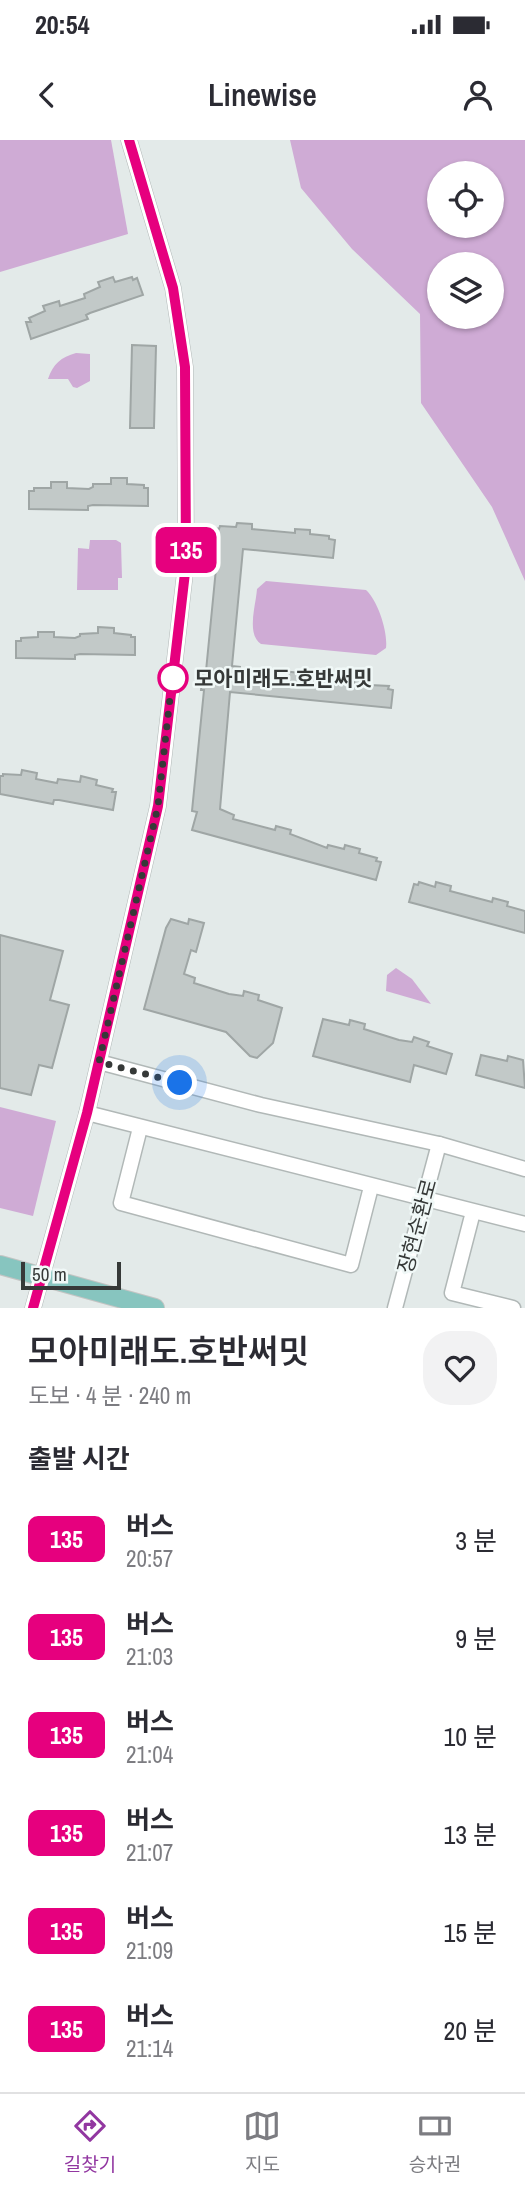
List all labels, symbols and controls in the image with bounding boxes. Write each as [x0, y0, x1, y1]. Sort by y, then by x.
text: 20:54 [35, 7, 90, 42]
text: Linewise [208, 73, 317, 116]
icon: back [28, 76, 66, 114]
icon: person [459, 76, 497, 114]
map controls [427, 161, 504, 329]
button: locate [427, 161, 504, 238]
button: layers [427, 252, 504, 329]
line badge: 135 [146, 527, 226, 573]
text: 135 [170, 534, 202, 566]
marker: 모아미래도.호반써밋 [158, 663, 188, 693]
place label: 모아미래도.호반써밋 [194, 664, 373, 693]
your location [162, 1065, 197, 1100]
street label: 장현순환로 [390, 1176, 444, 1276]
scale bar [21, 1259, 121, 1291]
text: 50 m [32, 1261, 67, 1287]
text: 모아미래도.호반써밋 [28, 1329, 309, 1373]
button: heart [423, 1331, 497, 1405]
text: 도보 · 4 분 · 240 m [28, 1380, 191, 1411]
text: 출발 시간 [28, 1441, 130, 1476]
text: 버스 [126, 1508, 174, 1543]
text: 135 [50, 1523, 83, 1555]
text: 3 분 [455, 1523, 497, 1558]
text: 20:57 [126, 1543, 173, 1574]
text: 버스 [126, 1606, 174, 1641]
text: 135 [50, 1621, 83, 1653]
text: 9 분 [455, 1621, 497, 1656]
text: 21:03 [126, 1641, 173, 1672]
text: 버스 [126, 1704, 174, 1739]
text: 135 [50, 1719, 83, 1751]
text: 10 분 [443, 1719, 497, 1754]
text: 21:04 [126, 1739, 173, 1770]
text: 버스 [126, 1802, 174, 1837]
text: 135 [50, 1817, 83, 1849]
text: 13 분 [443, 1817, 497, 1852]
text: 21:07 [126, 1837, 173, 1868]
text: 버스 [126, 1900, 174, 1935]
text: 135 [50, 1915, 83, 1947]
text: 15 분 [443, 1915, 497, 1950]
text: 21:09 [126, 1935, 173, 1966]
text: 버스 [126, 1998, 174, 2033]
text: 135 [50, 2013, 83, 2045]
text: 20 분 [443, 2013, 497, 2048]
text: 21:14 [126, 2033, 173, 2064]
tab: 길찾기 [64, 2107, 116, 2177]
tab: 지도 [243, 2107, 281, 2177]
tab: 승차권 [409, 2107, 461, 2177]

